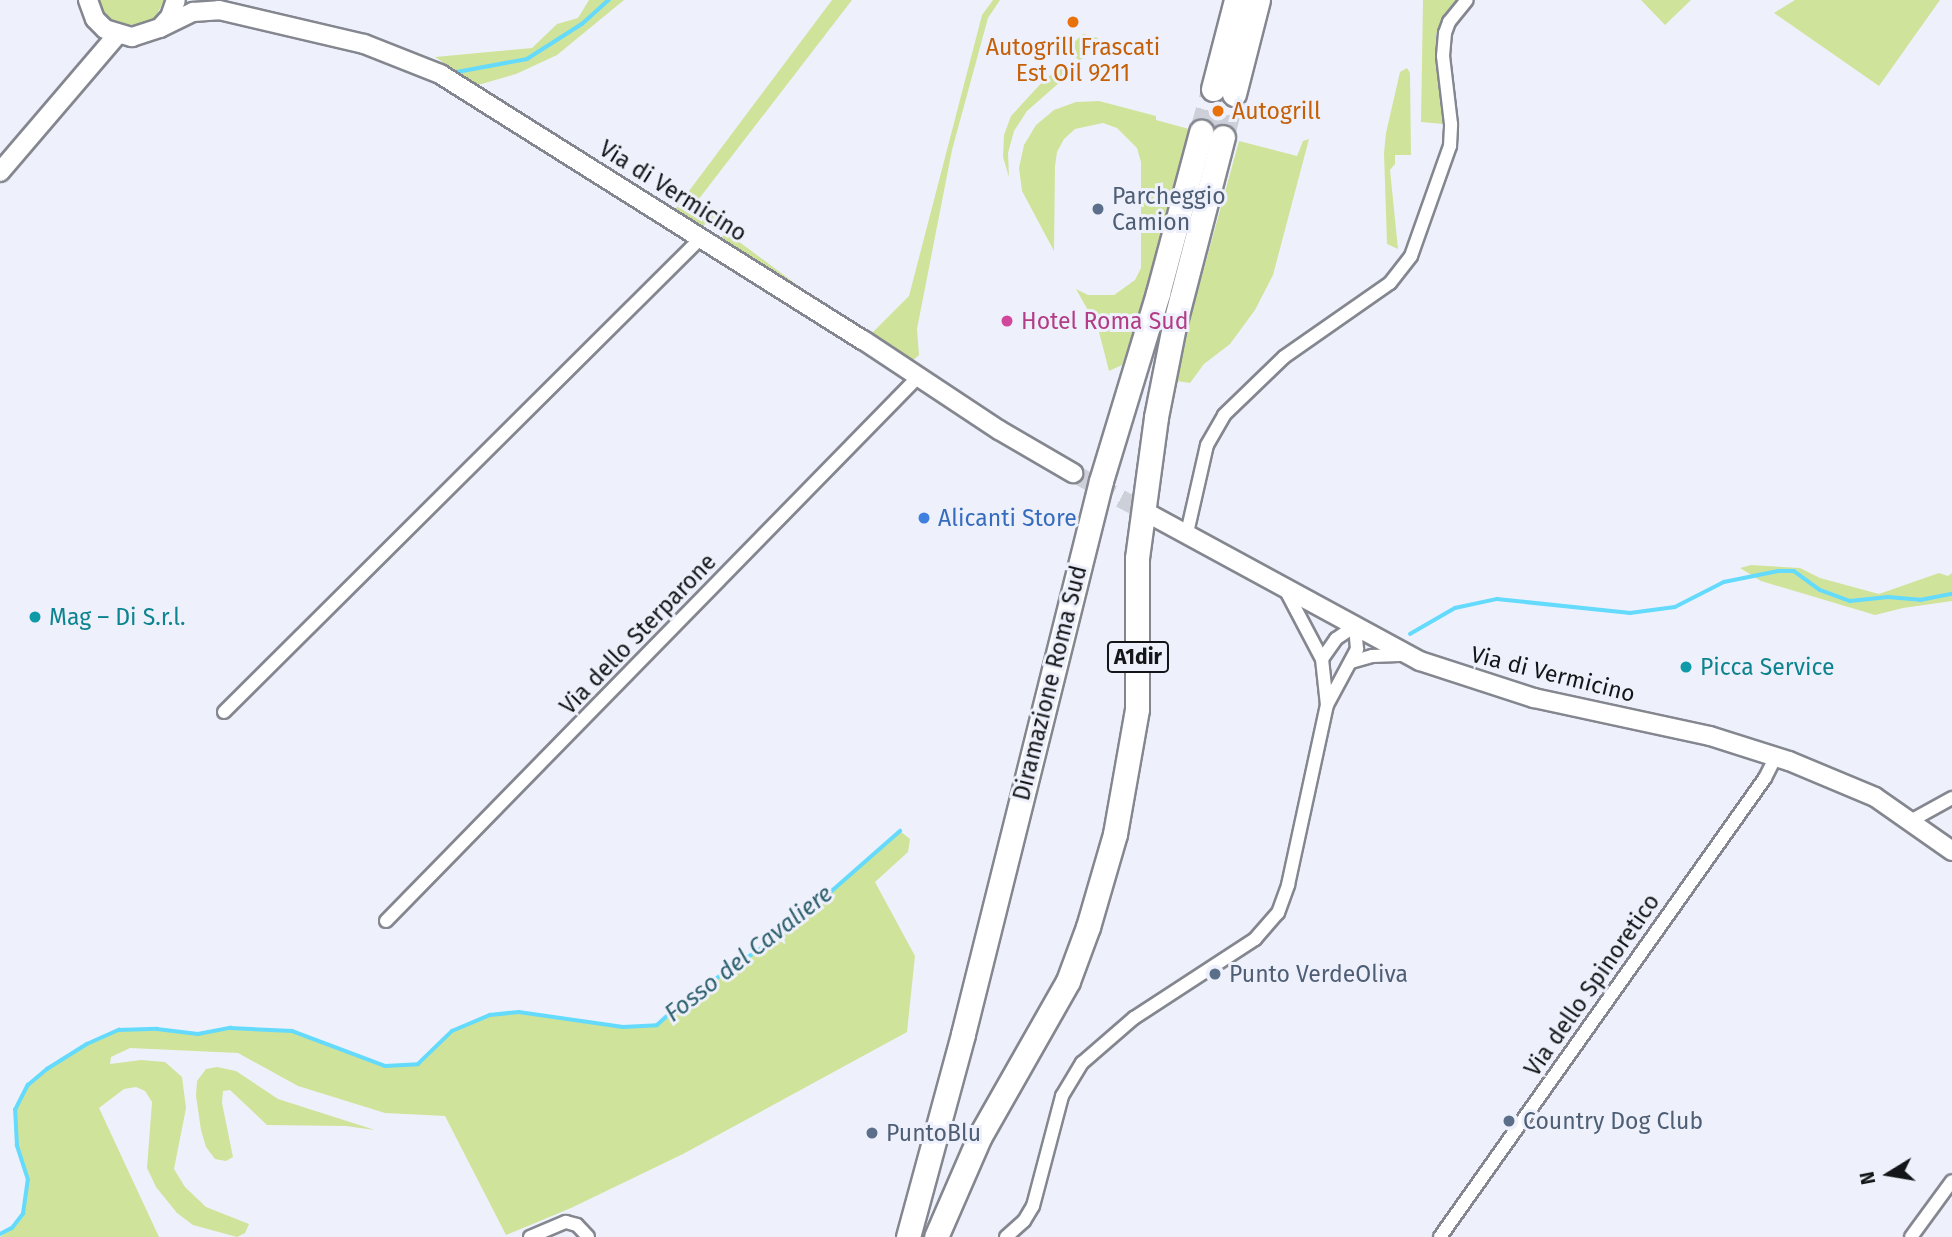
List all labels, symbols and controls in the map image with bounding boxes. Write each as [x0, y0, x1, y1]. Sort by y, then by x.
marker: Autogrill Frascati Est Oil 9211 [1065, 14, 1081, 30]
place label: Autogrill Frascati Est Oil 9211 [986, 33, 1160, 87]
place label: Autogrill [1232, 97, 1321, 125]
marker: Autogrill [1210, 103, 1226, 119]
street label: Via di Vermicino [594, 135, 752, 247]
place label: Parcheggio Camion [1112, 182, 1226, 236]
marker: Parcheggio Camion [1090, 201, 1106, 217]
place label: Hotel Roma Sud [1021, 307, 1188, 335]
marker: Hotel Roma Sud [999, 313, 1015, 329]
place label: Alicanti Store [938, 504, 1077, 532]
marker: Alicanti Store [916, 510, 932, 526]
street label: Via dello Sterparone [554, 548, 722, 720]
street label: Diramazione Roma Sud [1007, 563, 1093, 803]
place label: Mag – Di S.r.l. [49, 603, 186, 631]
marker: Mag – Di S.r.l. [27, 609, 43, 625]
road number: A1dir [1106, 640, 1170, 674]
street label: Via di Vermicino [1468, 640, 1638, 708]
place label: Picca Service [1700, 653, 1835, 681]
marker: Picca Service [1678, 659, 1694, 675]
water label: Fosso del Cavaliere [659, 880, 839, 1028]
street label: Via dello Spinoretico [1519, 889, 1665, 1081]
place label: Punto VerdeOliva [1229, 960, 1408, 988]
marker: Punto VerdeOliva [1207, 966, 1223, 982]
place label: Country Dog Club [1523, 1107, 1703, 1135]
marker: Country Dog Club [1501, 1113, 1517, 1129]
place label: PuntoBlu [886, 1119, 981, 1147]
marker: PuntoBlu [864, 1125, 880, 1141]
north arrow [1854, 1139, 1924, 1209]
text: N [1855, 1170, 1880, 1186]

